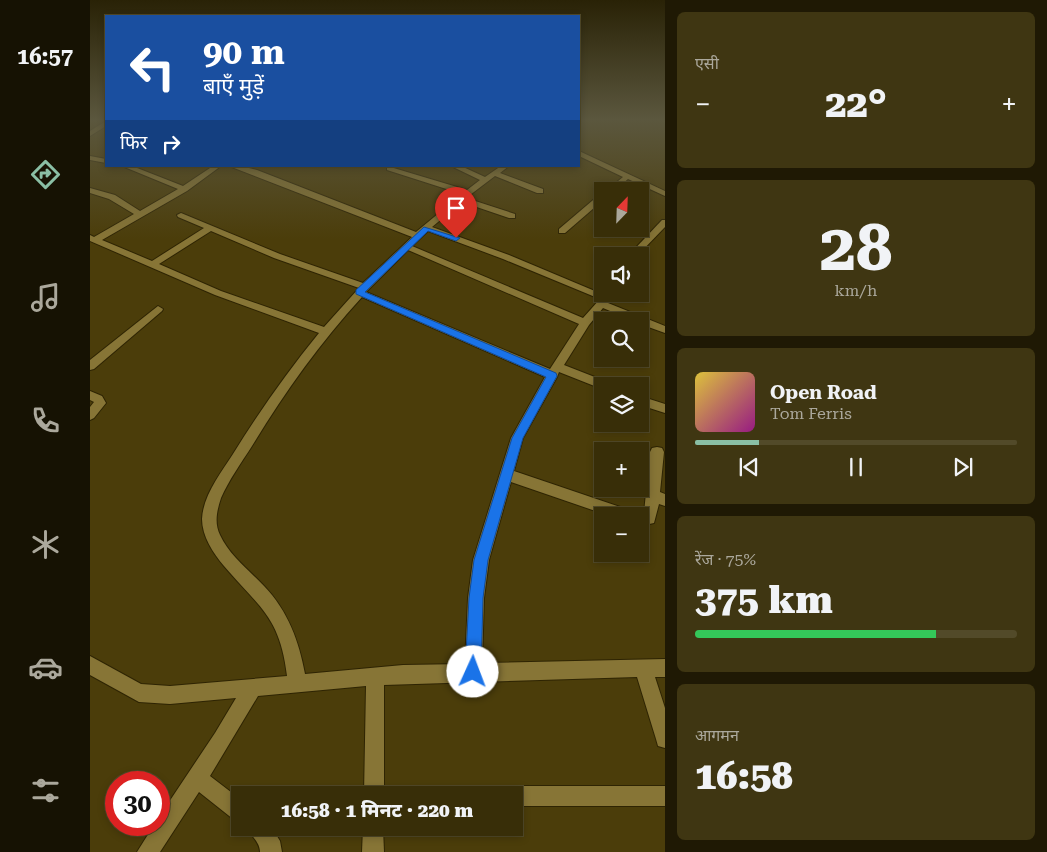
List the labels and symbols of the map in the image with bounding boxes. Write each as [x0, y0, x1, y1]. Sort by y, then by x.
north arrow [594, 182, 649, 238]
pin [435, 187, 477, 238]
position arrow [446, 645, 498, 697]
speed limit sign: 30 [105, 771, 170, 836]

